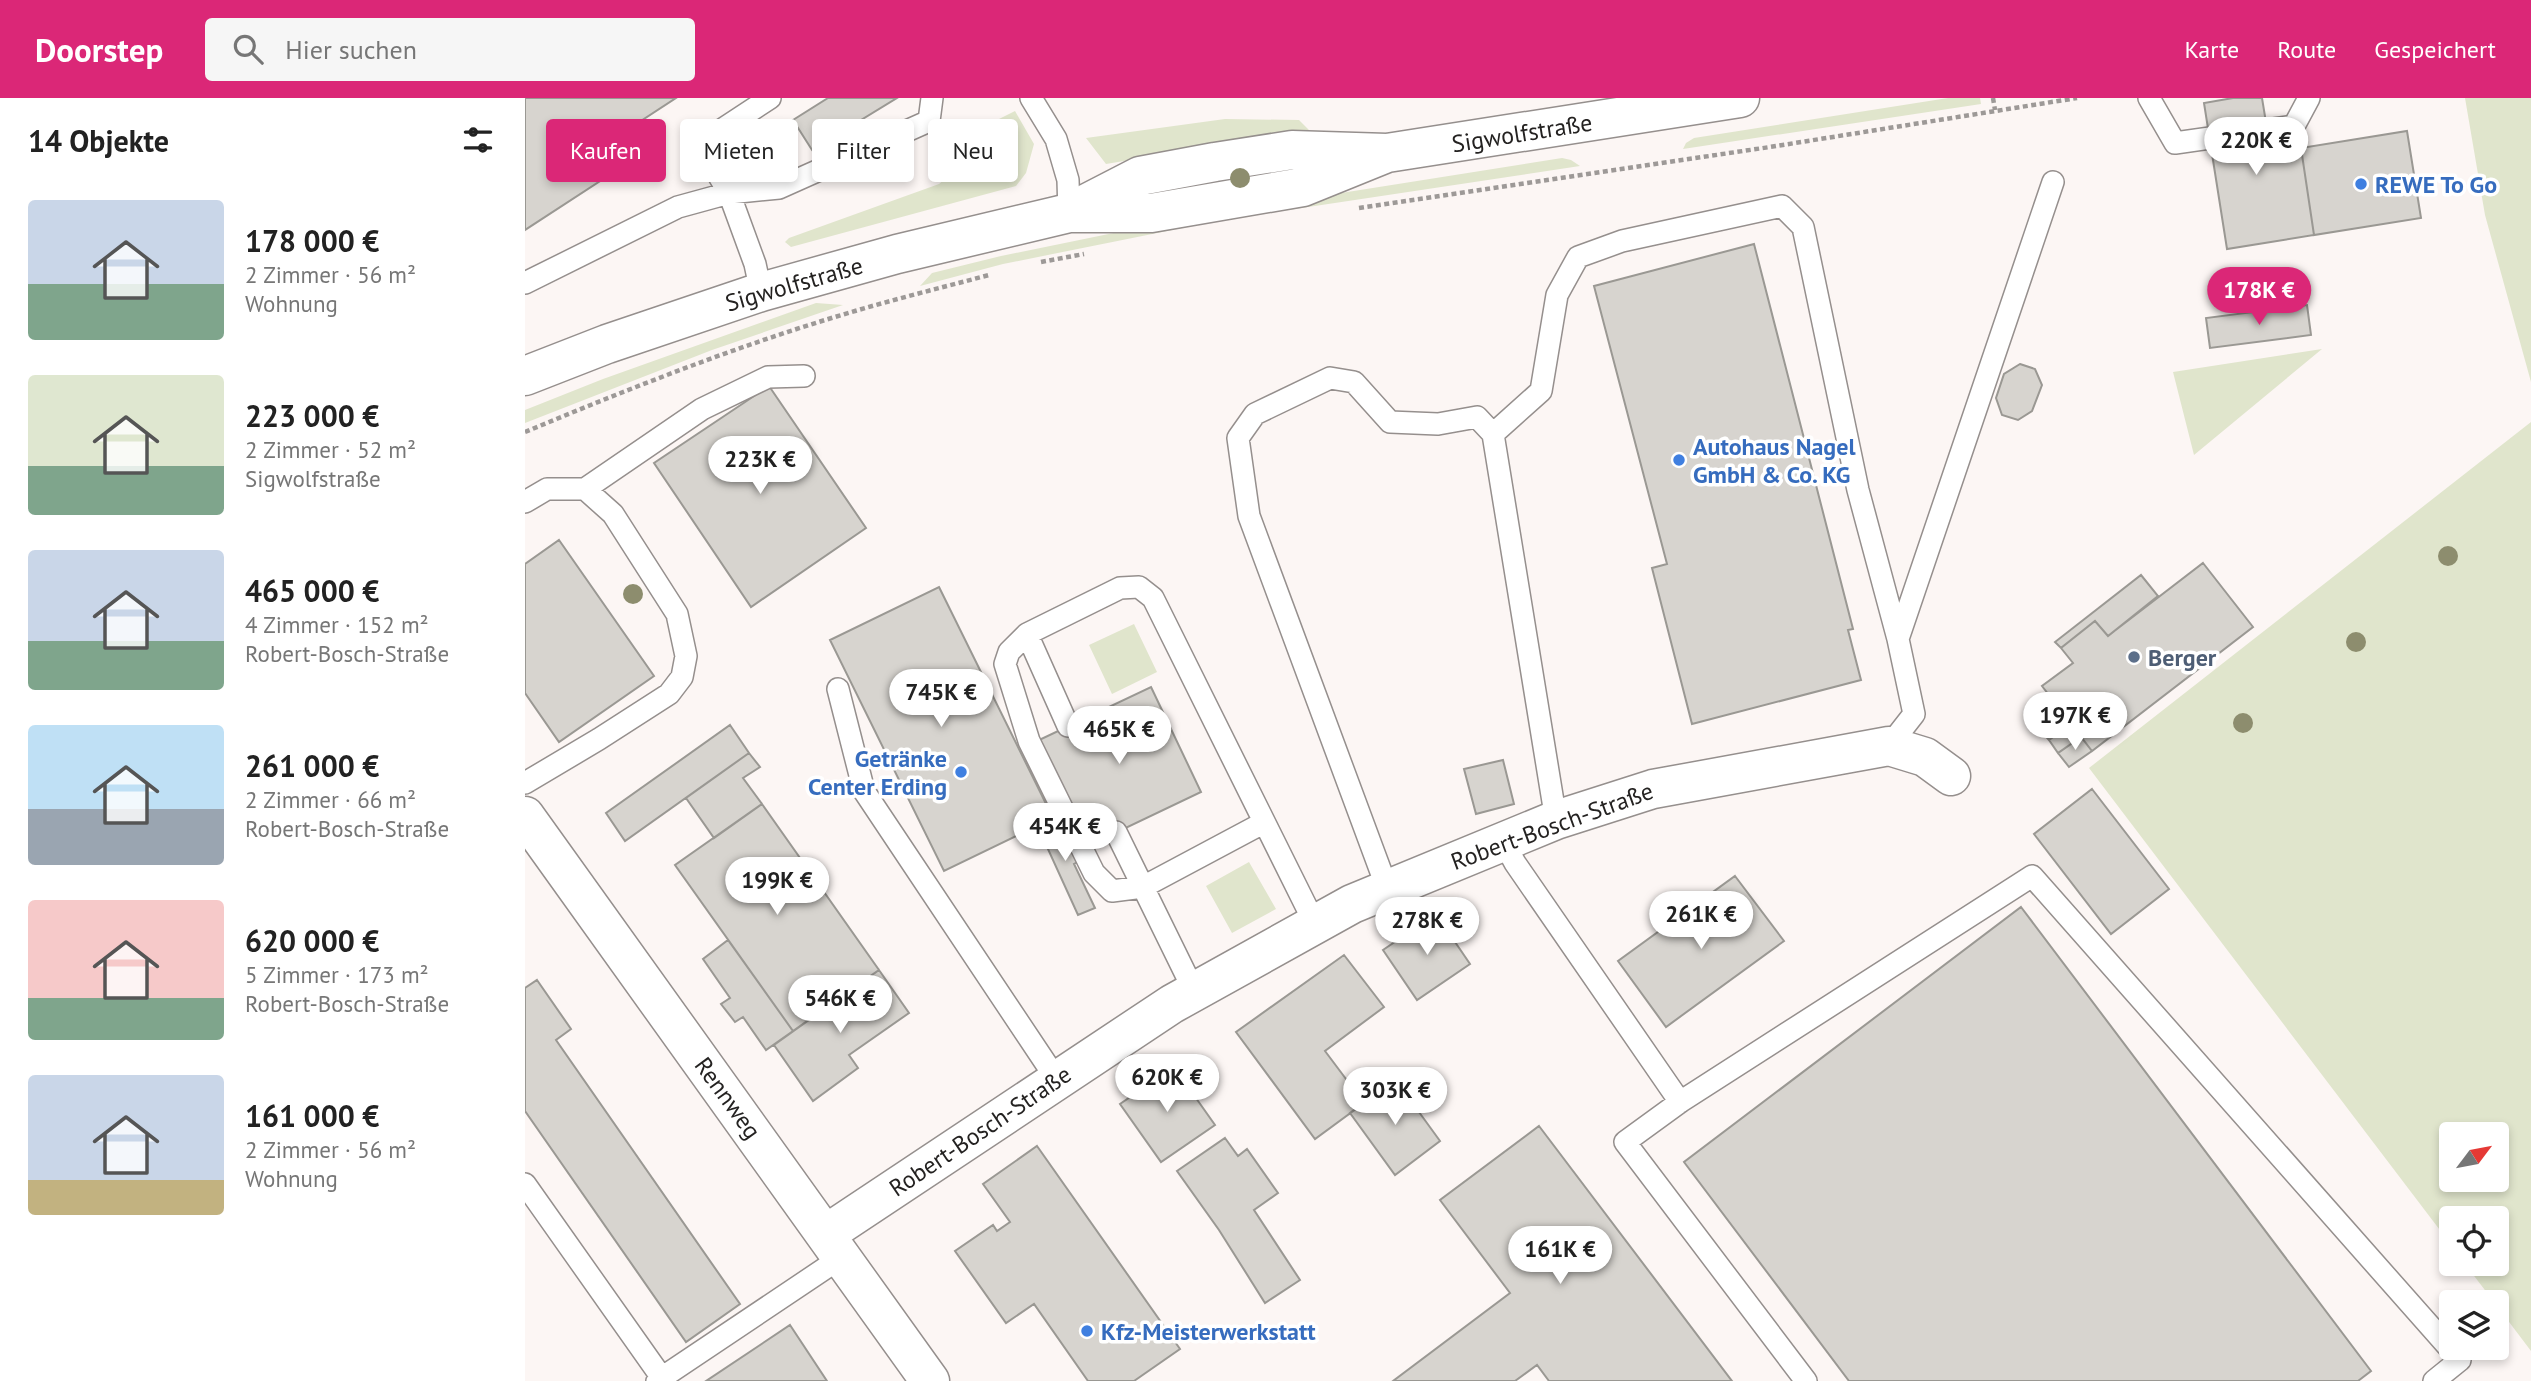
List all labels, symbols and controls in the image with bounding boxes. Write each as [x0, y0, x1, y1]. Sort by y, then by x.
search box [205, 18, 695, 81]
text: Doorstep [35, 28, 163, 71]
icon: search [229, 30, 267, 68]
text: Hier suchen [285, 33, 417, 66]
text: Karte [2184, 34, 2239, 65]
text: Route [2277, 34, 2336, 65]
text: Gespeichert [2374, 34, 2496, 65]
street label: Sigwolfstraße [1450, 107, 1594, 159]
pin: 220K € [2199, 118, 2313, 177]
chip: Kaufen [546, 119, 666, 182]
chip: Mieten [680, 119, 798, 182]
chip: Filter [812, 119, 914, 182]
chip: Neu [928, 119, 1018, 182]
text: 14 Objekte [28, 121, 169, 160]
icon: filters [459, 121, 497, 159]
text: 220K € [2220, 125, 2292, 154]
place label: REWE To Go [2375, 169, 2497, 200]
marker: REWE To Go [2353, 176, 2369, 192]
text: 178 000 € [245, 221, 379, 260]
icon: home [84, 228, 168, 312]
street label: Sigwolfstraße [722, 250, 866, 318]
text: 2 Zimmer · 56 m² [245, 260, 416, 289]
pin: 178K € [2202, 268, 2316, 327]
text: 178K € [2223, 275, 2295, 304]
text: Wohnung [245, 289, 338, 318]
text: 223 000 € [245, 396, 379, 435]
icon: home [84, 403, 168, 487]
place label: Autohaus Nagel GmbH & Co. KG [1693, 431, 1856, 490]
text: 2 Zimmer · 52 m² [245, 435, 416, 464]
pin: 223K € [703, 436, 817, 496]
text: 223K € [724, 444, 796, 473]
marker: Autohaus Nagel GmbH & Co. KG [1671, 452, 1687, 468]
text: Sigwolfstraße [245, 464, 381, 493]
text: 465 000 € [245, 571, 379, 610]
icon: home [84, 578, 168, 662]
text: 4 Zimmer · 152 m² [245, 610, 429, 639]
text: Robert-Bosch-Straße [245, 639, 449, 668]
place label: Berger [2148, 642, 2217, 673]
marker: Berger [2126, 649, 2142, 665]
pin: 745K € [884, 670, 998, 729]
text: 745K € [905, 677, 977, 706]
pin: 197K € [2018, 692, 2132, 752]
text: 197K € [2039, 700, 2111, 729]
pin: 465K € [1062, 706, 1176, 766]
text: 465K € [1083, 714, 1155, 743]
place label: Getränke Center Erding [808, 743, 947, 802]
text: 261 000 € [245, 746, 379, 785]
icon: home [84, 753, 168, 837]
marker: Getränke Center Erding [953, 764, 969, 780]
street label: Robert-Bosch-Straße [1447, 775, 1657, 877]
text: 2 Zimmer · 66 m² [245, 785, 416, 814]
pin: 454K € [1008, 804, 1122, 863]
text: 454K € [1029, 811, 1101, 840]
text: Robert-Bosch-Straße [245, 814, 449, 843]
pin: 199K € [720, 858, 834, 917]
text: 199K € [741, 865, 813, 894]
pin: 261K € [1644, 892, 1758, 951]
pin: 278K € [1370, 898, 1484, 957]
text: 261K € [1665, 899, 1737, 928]
text: 278K € [1391, 905, 1463, 934]
text: 620 000 € [245, 921, 379, 960]
icon: home [84, 928, 168, 1012]
text: 5 Zimmer · 173 m² [245, 960, 429, 989]
pin: 546K € [783, 976, 897, 1035]
text: 546K € [804, 983, 876, 1012]
text: Robert-Bosch-Straße [245, 989, 449, 1018]
street label: Rennweg [688, 1051, 768, 1145]
pin: 620K € [1110, 1054, 1224, 1114]
street label: Robert-Bosch-Straße [883, 1059, 1077, 1203]
text: 620K € [1131, 1062, 1203, 1091]
pin: 303K € [1338, 1068, 1452, 1127]
text: 303K € [1359, 1075, 1431, 1104]
text: 161 000 € [245, 1096, 379, 1135]
icon: home [84, 1103, 168, 1187]
north arrow [2439, 1122, 2509, 1192]
map controls [2439, 1122, 2509, 1360]
text: 2 Zimmer · 56 m² [245, 1135, 416, 1164]
text: Wohnung [245, 1164, 338, 1193]
button: locate [2439, 1206, 2509, 1276]
pin: 161K € [1503, 1226, 1617, 1286]
text: 161K € [1524, 1234, 1596, 1263]
button: layers [2439, 1290, 2509, 1360]
place label: Kfz-Meisterwerkstatt [1101, 1316, 1316, 1347]
marker: Kfz-Meisterwerkstatt [1079, 1323, 1095, 1339]

